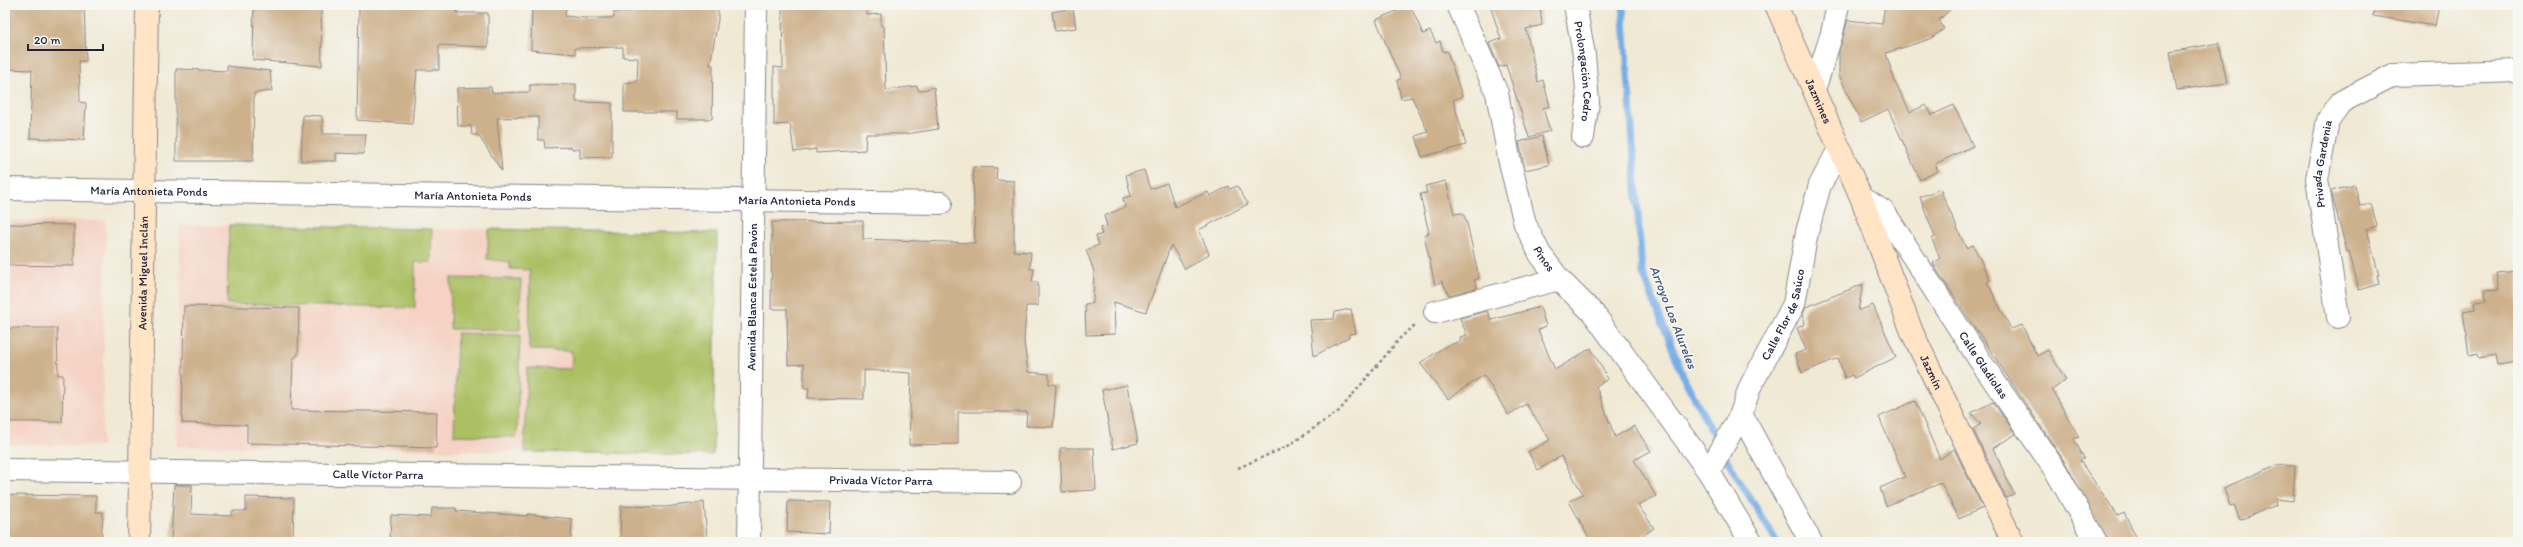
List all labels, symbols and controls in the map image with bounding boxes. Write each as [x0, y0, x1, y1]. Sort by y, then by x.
street label: Prolongación Cedro [1571, 20, 1595, 123]
scale bar [28, 26, 103, 52]
text: 20 m [34, 33, 61, 47]
street label: Jazmines [1802, 76, 1835, 126]
street label: Privada Gardenia [2310, 118, 2335, 209]
street label: María Antonieta Ponds [90, 183, 208, 199]
street label: María Antonieta Ponds [414, 188, 532, 204]
street label: María Antonieta Ponds [738, 193, 856, 209]
street label: Avenida Miguel Inclán [135, 216, 151, 330]
street label: Avenida Blanca Estela Pavón [744, 223, 760, 371]
street label: Pinos [1530, 244, 1558, 274]
water label: Arroyo Los Alureles [1647, 264, 1700, 372]
street label: Calle Flor de Saúco [1758, 268, 1807, 363]
street label: Calle Gladiolas [1956, 329, 2011, 401]
street label: Jazmín [1917, 353, 1946, 392]
street label: Calle Víctor Parra [332, 467, 424, 482]
street label: Privada Víctor Parra [829, 473, 934, 488]

